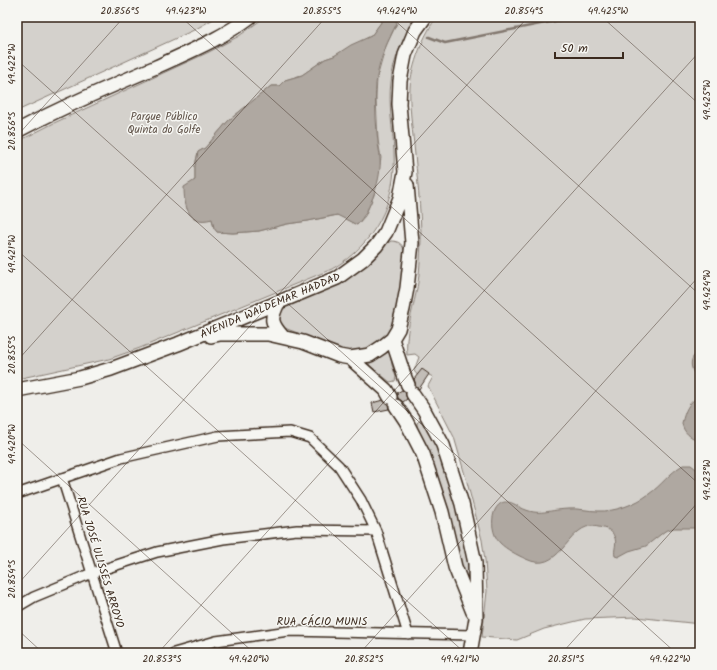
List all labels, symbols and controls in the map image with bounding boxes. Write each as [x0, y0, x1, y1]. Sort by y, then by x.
text: 20.856°S [101, 3, 140, 19]
text: 49.423°W [166, 3, 207, 19]
text: 20.855°S [303, 3, 342, 19]
text: 49.424°W [377, 3, 418, 19]
text: 20.854°S [505, 3, 544, 19]
text: 49.425°W [588, 3, 629, 19]
scale bar [555, 34, 623, 60]
text: 50 m [561, 39, 588, 58]
text: 49.422°W [4, 43, 20, 85]
text: 49.425°W [699, 79, 715, 120]
park label: Parque Público Quinta do Golfe [127, 108, 201, 139]
text: 20.856°S [4, 111, 20, 150]
text: 49.421°W [4, 235, 20, 273]
street label: AVENIDA WALDEMAR HADDAD [197, 268, 343, 344]
text: 49.424°W [699, 269, 715, 310]
text: 20.855°S [4, 335, 20, 374]
text: 49.420°W [4, 424, 20, 464]
text: 49.423°W [699, 459, 715, 501]
street label: RUA JOSÉ ULISSES ARROYO [71, 494, 129, 630]
text: 20.854°S [4, 559, 20, 598]
street label: RUA CÁCIO MUNIS [277, 613, 367, 631]
text: 20.853°S [143, 651, 182, 667]
text: 49.420°W [229, 651, 269, 667]
text: 20.852°S [344, 651, 384, 667]
text: 49.421°W [441, 651, 479, 667]
text: 20.851°S [548, 651, 585, 667]
text: 49.422°W [649, 651, 691, 667]

